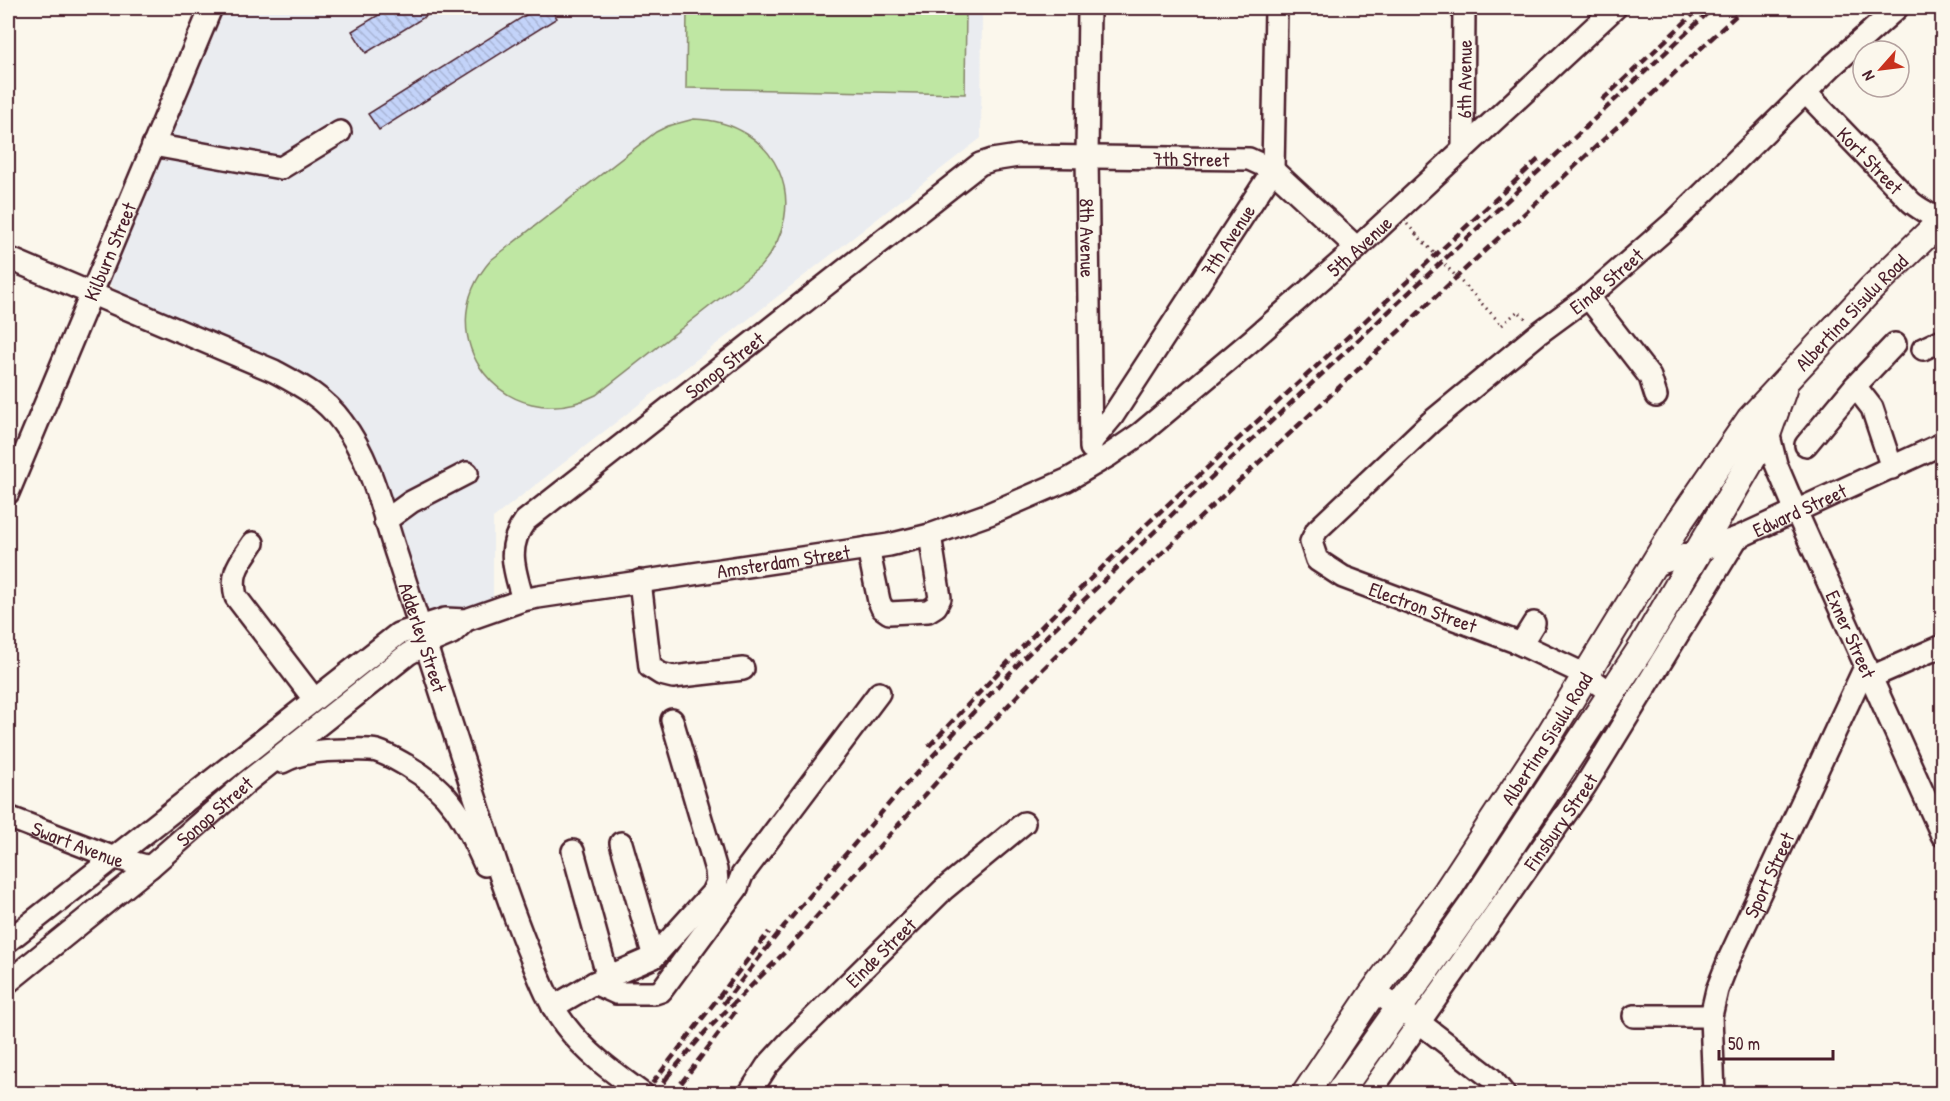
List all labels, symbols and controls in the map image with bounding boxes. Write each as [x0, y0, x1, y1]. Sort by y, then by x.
north arrow [1851, 39, 1911, 99]
street label: 6th Avenue [1450, 40, 1477, 118]
text: N [1856, 67, 1879, 85]
street label: Kort Street [1832, 120, 1910, 201]
street label: 7th Street [1153, 144, 1230, 172]
street label: Kilburn Street [77, 197, 142, 305]
street label: 8th Avenue [1074, 198, 1102, 278]
street label: 7th Avenue [1194, 199, 1261, 281]
street label: 5th Avenue [1321, 209, 1397, 282]
street label: Einde Street [1564, 241, 1650, 320]
street label: Albertina Sisulu Road [1789, 247, 1913, 376]
street label: Sonop Street [679, 324, 770, 404]
street label: Edward Street [1748, 476, 1852, 543]
street label: Amsterdam Street [715, 537, 853, 584]
street label: Electron Street [1365, 575, 1482, 639]
street label: Adderley Street [393, 579, 455, 697]
street label: Exner Street [1820, 586, 1883, 683]
street label: Albertina Sisulu Road [1494, 667, 1598, 810]
street label: Finsbury Street [1516, 767, 1604, 876]
street label: Sonop Street [170, 769, 259, 852]
street label: Swart Avenue [28, 814, 127, 873]
street label: Sport Street [1737, 826, 1800, 922]
street label: Einde Street [839, 910, 922, 993]
scale bar [1719, 1023, 1833, 1061]
text: 50 m [1728, 1031, 1760, 1056]

